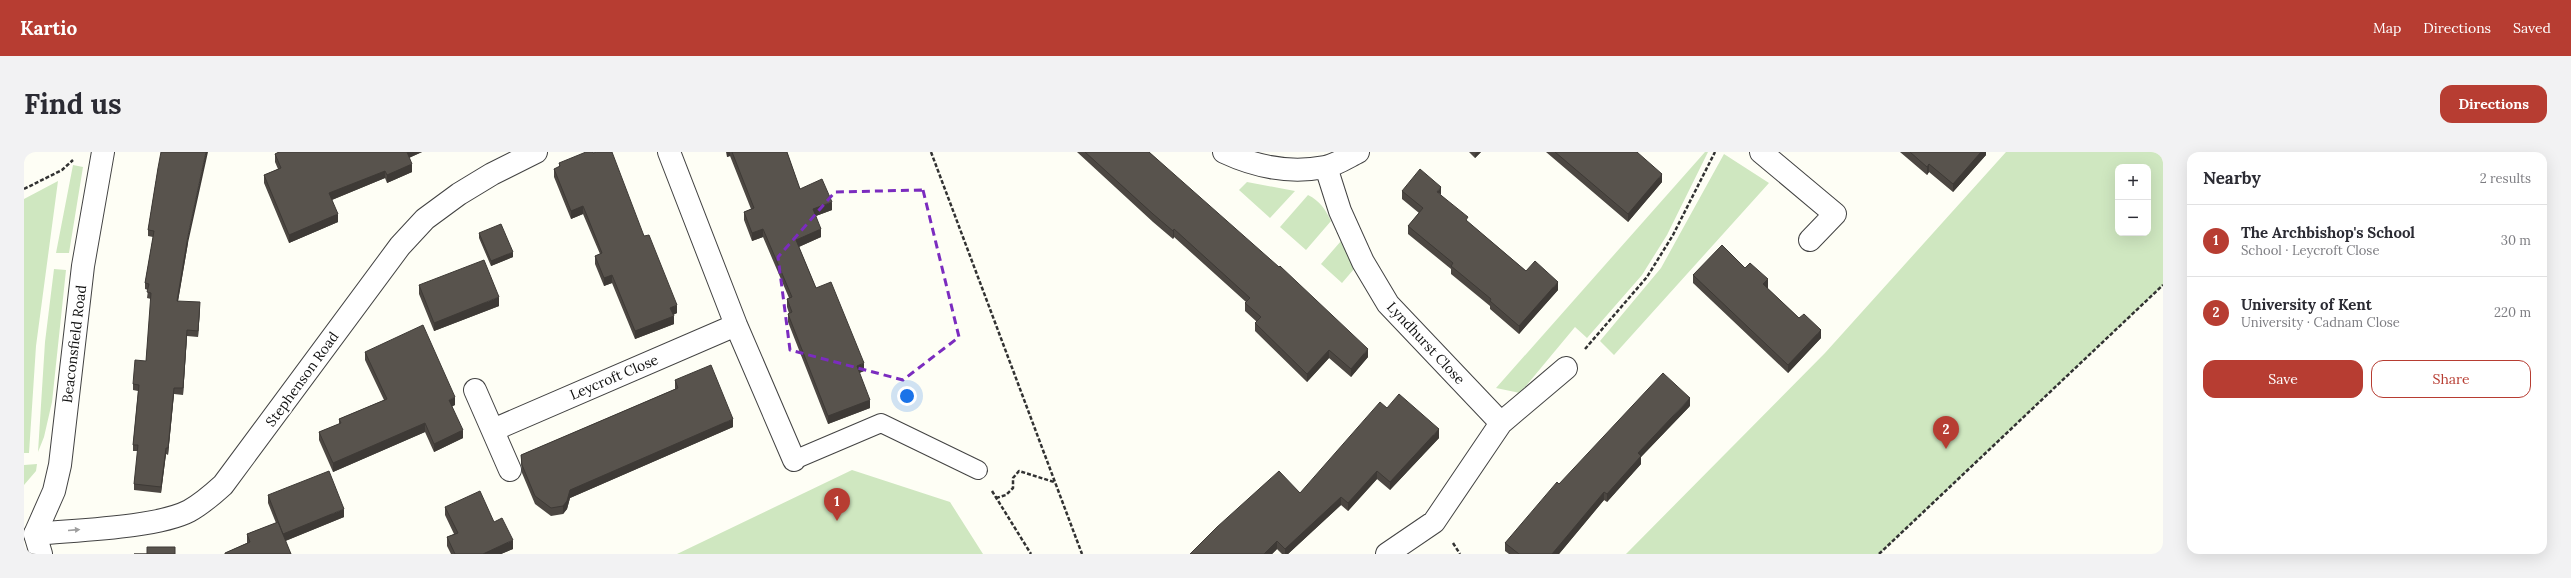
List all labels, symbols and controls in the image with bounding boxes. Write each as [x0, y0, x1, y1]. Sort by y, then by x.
text: Kartio [20, 16, 77, 40]
text: Map [2373, 19, 2401, 37]
text: Directions [2423, 19, 2491, 37]
text: Saved [2513, 19, 2551, 37]
button: Directions [2440, 85, 2547, 123]
text: Find us [24, 86, 122, 122]
map controls [2115, 164, 2151, 236]
button: + [2115, 164, 2151, 200]
text: Nearby [2203, 167, 2261, 189]
text: 2 results [2480, 170, 2531, 187]
button: − [2115, 200, 2151, 236]
text: The Archbishop's School [2241, 223, 2415, 242]
text: 1 [2213, 232, 2219, 249]
text: 30 m [2501, 232, 2531, 249]
text: School · Leycroft Close [2241, 242, 2379, 259]
street label: Beaconsfield Road [58, 284, 90, 404]
text: University of Kent [2241, 295, 2372, 314]
street label: Lyndhurst Close [1383, 298, 1469, 388]
text: 2 [2213, 304, 2219, 321]
text: 220 m [2494, 304, 2531, 321]
text: University · Cadnam Close [2241, 314, 2400, 331]
street label: Stephenson Road [261, 328, 343, 430]
street label: Leycroft Close [567, 350, 661, 404]
button: Save [2203, 360, 2363, 398]
button: Share [2371, 360, 2531, 398]
your location [897, 386, 917, 406]
pin: 2 [1933, 416, 1959, 449]
pin: 1 [824, 488, 850, 521]
one-way arrow [68, 527, 80, 533]

